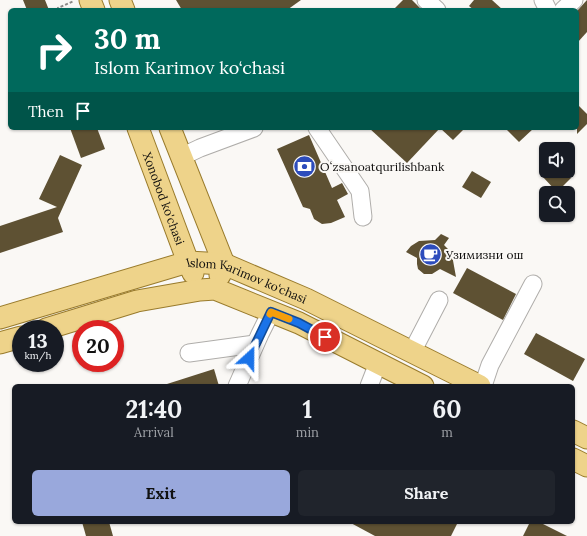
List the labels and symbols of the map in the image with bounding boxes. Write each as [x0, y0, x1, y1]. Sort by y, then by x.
street label: Xonobod ko'chasi [140, 150, 188, 247]
bank icon: Oʻzsanoatqurilishbank [291, 153, 317, 179]
place label: Oʻzsanoatqurilishbank [320, 159, 445, 174]
cafe icon: Узимизни ош [418, 241, 444, 267]
place label: Узимизни ош [445, 247, 523, 262]
street label: Islom Karimov ko‘chasi [184, 254, 309, 306]
speed limit sign: 20 [72, 320, 124, 372]
pin [308, 320, 342, 354]
position arrow [228, 337, 270, 379]

